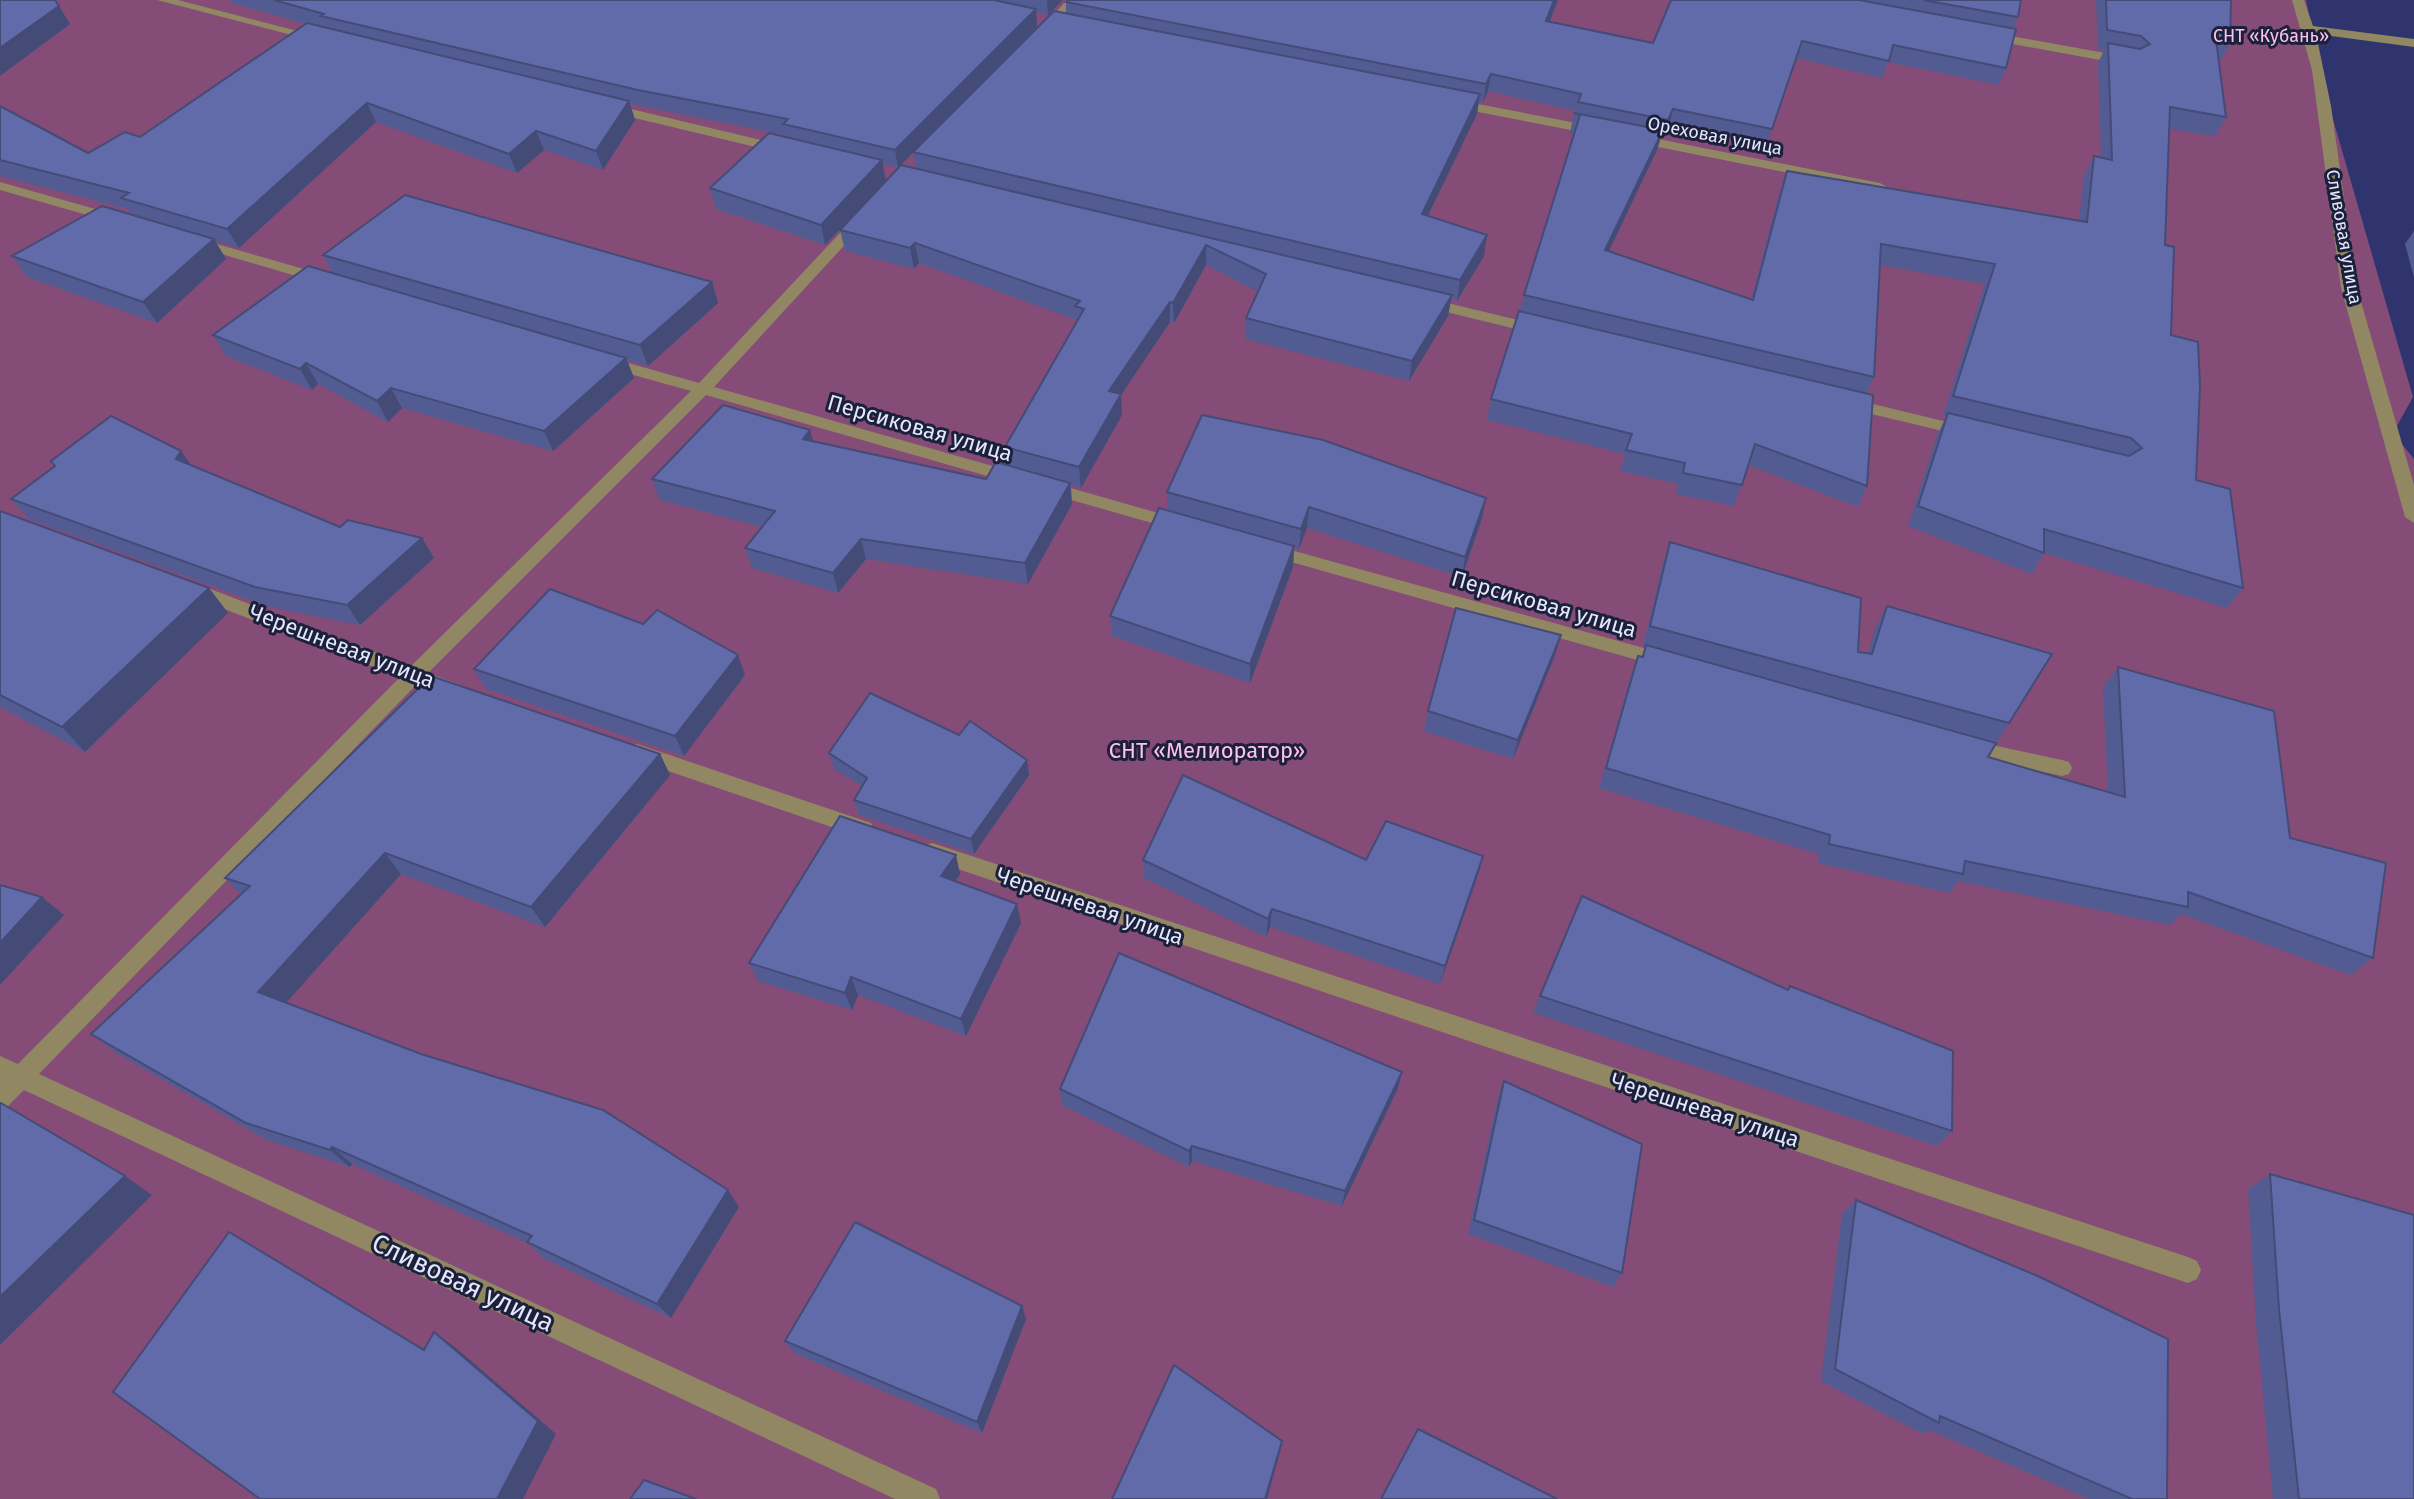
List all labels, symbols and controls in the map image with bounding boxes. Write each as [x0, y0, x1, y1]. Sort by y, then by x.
park label: СНТ «Кубань» [2213, 25, 2329, 47]
street label: Ореховая улица [1646, 112, 1784, 160]
street label: Сливовая улица [2321, 168, 2367, 306]
street label: Персиковая улица [824, 389, 1016, 467]
street label: Персиковая улица [1448, 565, 1640, 643]
street label: Черешневая улица [245, 598, 439, 694]
park label: СНТ «Мелиоратор» [1109, 737, 1305, 764]
street label: Черешневая улица [993, 861, 1187, 951]
street label: Черешневая улица [1607, 1067, 1803, 1153]
street label: Сливовая улица [367, 1227, 559, 1339]

